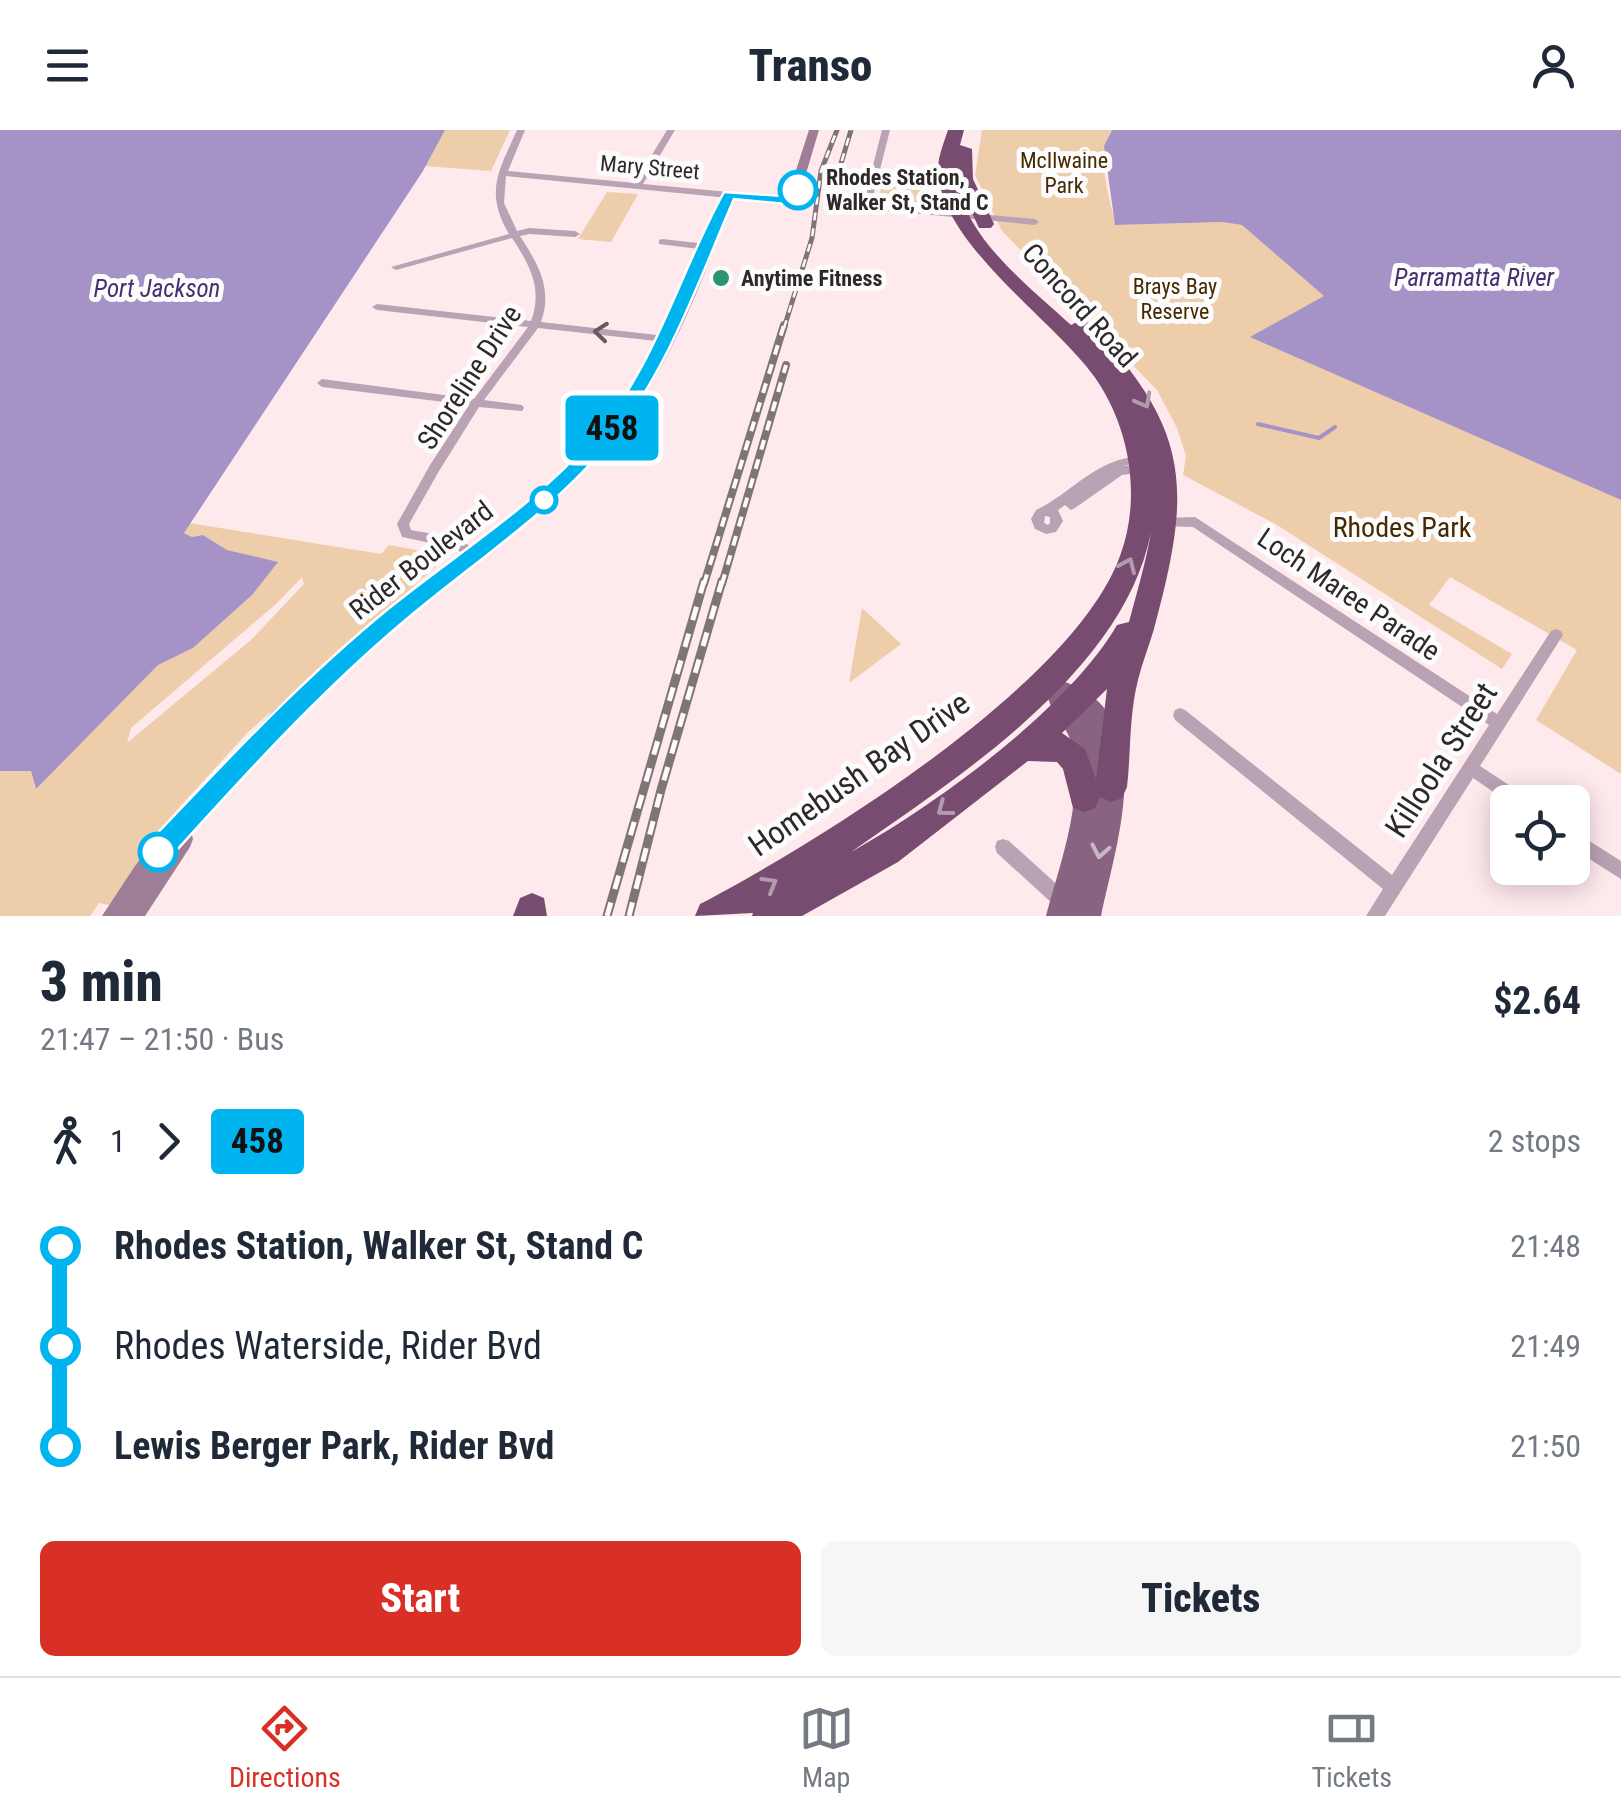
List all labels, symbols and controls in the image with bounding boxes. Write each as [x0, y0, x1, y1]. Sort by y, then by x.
icon: menu [40, 38, 95, 93]
icon: person [1526, 38, 1581, 93]
text: Transo [749, 39, 872, 92]
park label: McIlwaine Park [1020, 148, 1108, 198]
street label: Mary Street [599, 151, 701, 184]
place label: Rhodes Station, Walker St, Stand C [826, 165, 989, 215]
marker: Rhodes Station, Walker St, Stand C [779, 171, 817, 209]
street label: Concord Road [1015, 237, 1144, 374]
water label: Parramatta River [1394, 263, 1555, 292]
place label: Anytime Fitness [741, 266, 883, 291]
marker: Anytime Fitness [710, 267, 732, 289]
water label: Port Jackson [94, 274, 220, 303]
park label: Brays Bay Reserve [1133, 274, 1217, 324]
street label: Shoreline Drive [411, 299, 528, 456]
one-way arrow [592, 322, 608, 343]
one-way arrow [1132, 390, 1151, 408]
line badge: 458 [554, 396, 670, 460]
text: 458 [585, 408, 639, 449]
unlabelled marker [531, 487, 557, 513]
street label: Rider Boulevard [343, 494, 500, 627]
park label: Rhodes Park [1333, 511, 1472, 544]
street label: Loch Maree Parade [1251, 521, 1446, 668]
one-way arrow [1116, 557, 1136, 575]
street label: Killoola Street [1377, 676, 1505, 844]
street label: Homebush Bay Drive [741, 684, 977, 864]
map controls [1490, 785, 1590, 885]
button: locate [1490, 785, 1590, 885]
one-way arrow [937, 798, 955, 815]
unlabelled marker [139, 833, 177, 871]
one-way arrow [1090, 843, 1111, 860]
one-way arrow [760, 877, 778, 896]
text: 3 min [40, 950, 163, 1014]
text: $2.64 [1493, 979, 1581, 1023]
text: 21:47 – 21:50 · Bus [40, 1020, 284, 1058]
icon: walk [40, 1114, 95, 1169]
icon: forward [141, 1114, 196, 1169]
text: 458 [231, 1121, 284, 1162]
text: 1 [110, 1122, 126, 1160]
text: 2 stops [1488, 1122, 1581, 1160]
text: Rhodes Station, Walker St, Stand C [114, 1224, 644, 1268]
text: 21:48 [1510, 1227, 1581, 1265]
text: Rhodes Waterside, Rider Bvd [114, 1324, 542, 1368]
text: 21:49 [1510, 1327, 1581, 1365]
text: Lewis Berger Park, Rider Bvd [114, 1424, 554, 1468]
text: 21:50 [1510, 1427, 1581, 1465]
button: Start [40, 1541, 801, 1656]
button: Tickets [821, 1541, 1581, 1656]
tab: Directions [229, 1701, 341, 1794]
tab: Map [799, 1701, 854, 1794]
tab: Tickets [1312, 1701, 1392, 1794]

